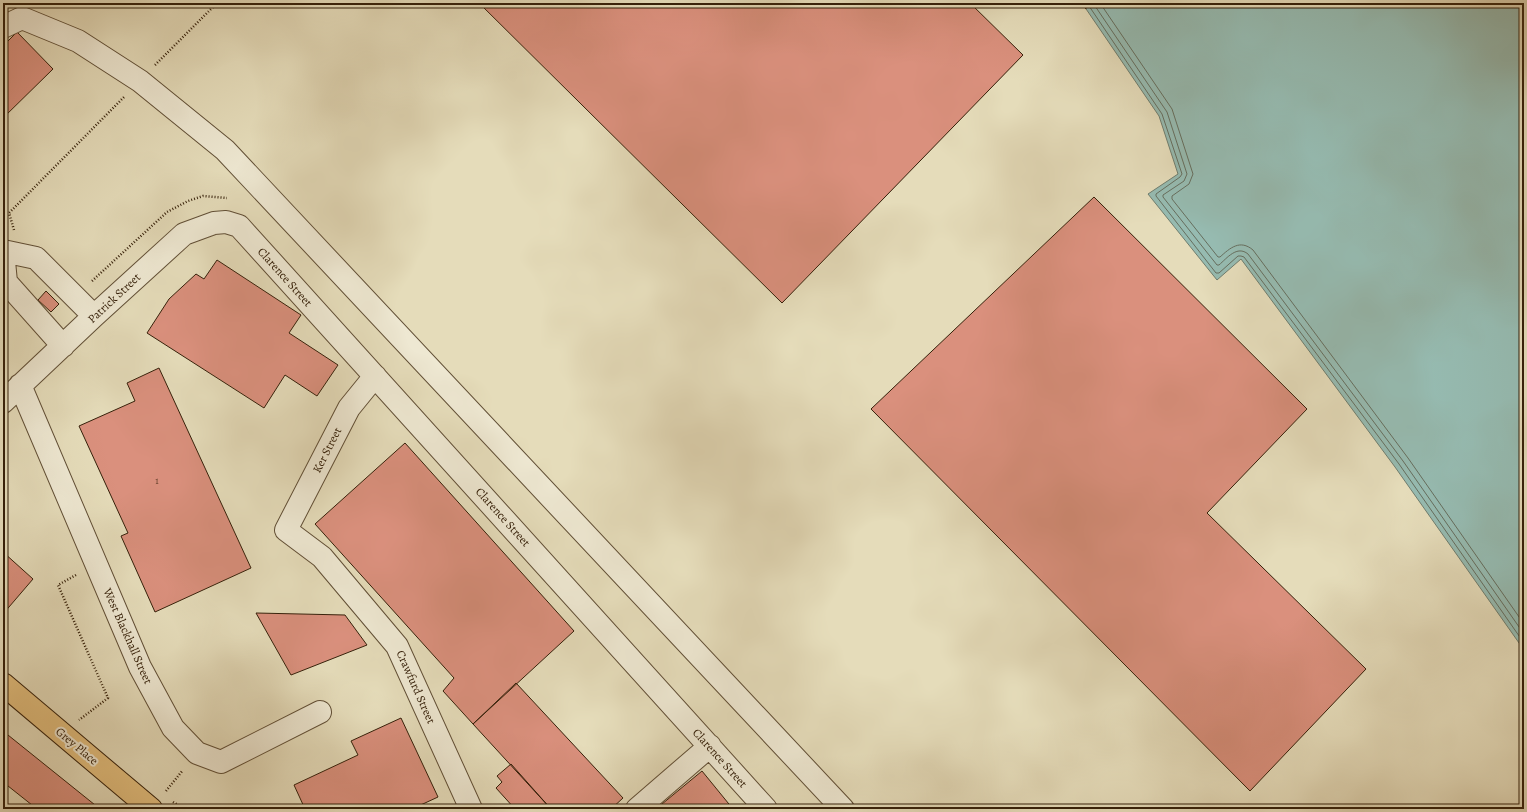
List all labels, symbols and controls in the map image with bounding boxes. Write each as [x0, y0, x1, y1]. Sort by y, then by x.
street label: Clarence Street [254, 244, 316, 310]
street label: Patrick Street [84, 269, 144, 327]
street label: Ker Street [309, 424, 345, 475]
house number: 1 [155, 474, 159, 487]
street label: Clarence Street [472, 484, 534, 550]
street label: West Blackhall Street [99, 585, 156, 686]
street label: Crawfurd Street [393, 648, 439, 726]
street label: Grey Place [52, 724, 102, 768]
street label: Clarence Street [689, 725, 751, 791]

